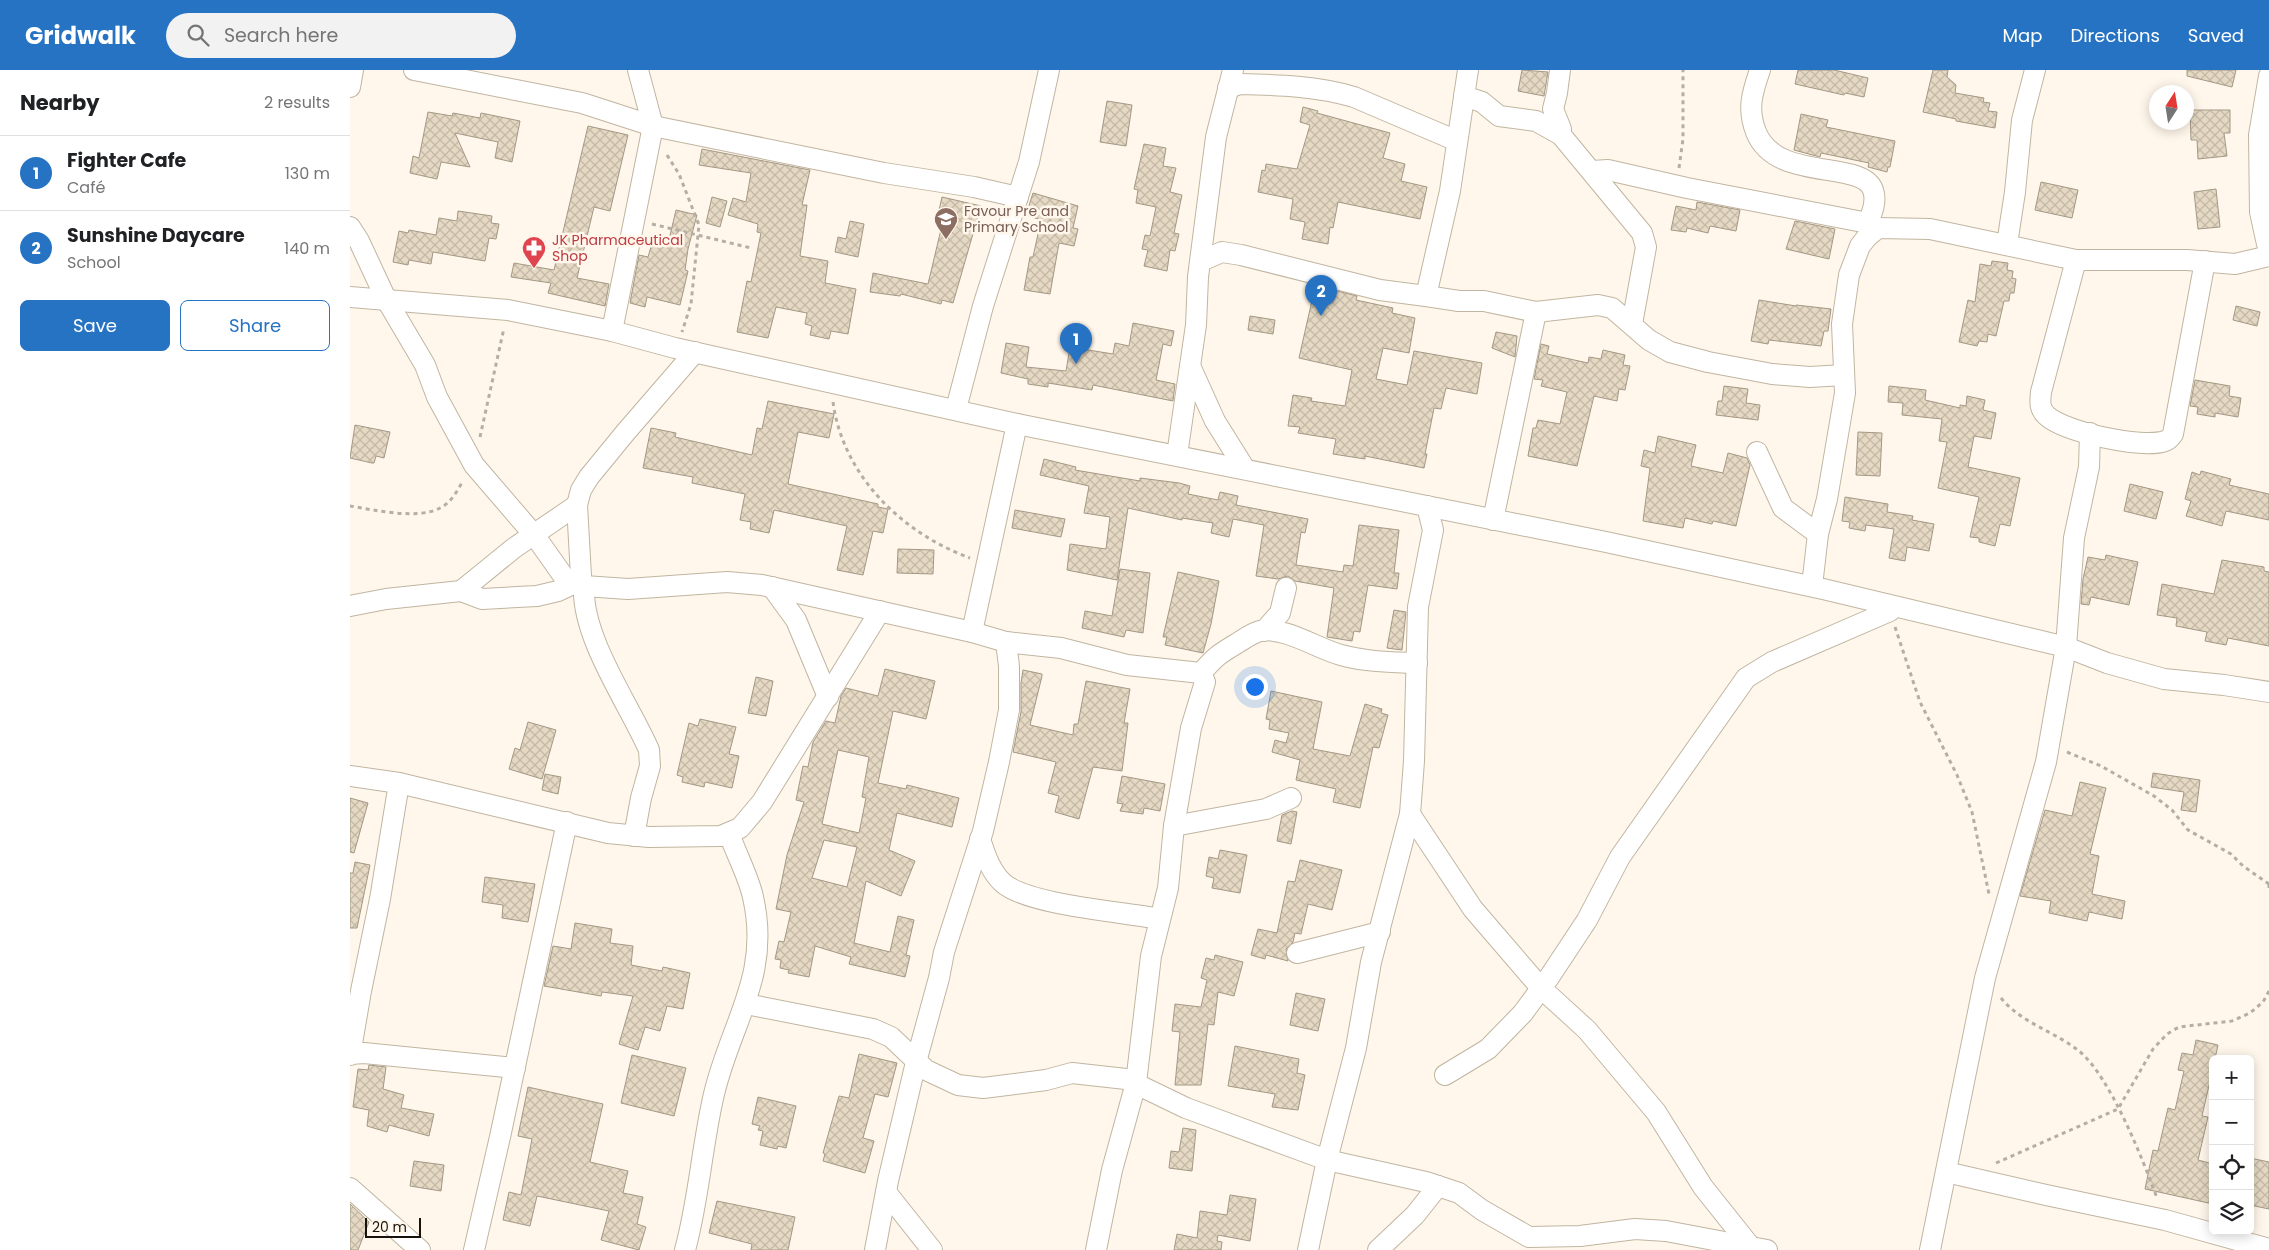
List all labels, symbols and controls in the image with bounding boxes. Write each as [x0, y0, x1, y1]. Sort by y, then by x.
search box [166, 13, 516, 58]
text: Gridwalk [25, 19, 136, 52]
icon: search [184, 21, 212, 49]
text: Search here [224, 22, 338, 49]
text: Map [2003, 23, 2042, 48]
text: Directions [2070, 23, 2160, 48]
text: Saved [2188, 23, 2244, 48]
north arrow [2149, 85, 2194, 130]
text: Nearby [20, 88, 100, 117]
text: 2 results [264, 91, 330, 114]
text: Fighter Cafe [67, 147, 186, 174]
text: 1 [33, 162, 39, 185]
text: 130 m [285, 162, 330, 185]
text: Café [67, 176, 105, 199]
place label: Favour Pre and Primary School [964, 201, 1069, 237]
school or university icon: Favour Pre and Primary School [933, 206, 959, 240]
text: Sunshine Daycare [67, 222, 245, 249]
place label: JK Pharmaceutical Shop [552, 230, 683, 266]
pharmacy icon: JK Pharmaceutical Shop [521, 235, 547, 269]
text: 2 [31, 237, 41, 260]
text: 140 m [284, 237, 330, 260]
text: School [67, 251, 121, 274]
pin: 2 [1305, 275, 1337, 316]
button: Save [20, 300, 170, 351]
button: Share [180, 300, 330, 351]
pin: 1 [1060, 323, 1092, 364]
your location [1242, 674, 1268, 700]
map controls [2209, 1055, 2254, 1235]
button: + [2209, 1055, 2254, 1100]
button: − [2209, 1100, 2254, 1145]
button: locate [2209, 1145, 2254, 1190]
button: layers [2209, 1190, 2254, 1235]
scale bar [365, 1215, 421, 1238]
text: 20 m [372, 1217, 407, 1237]

